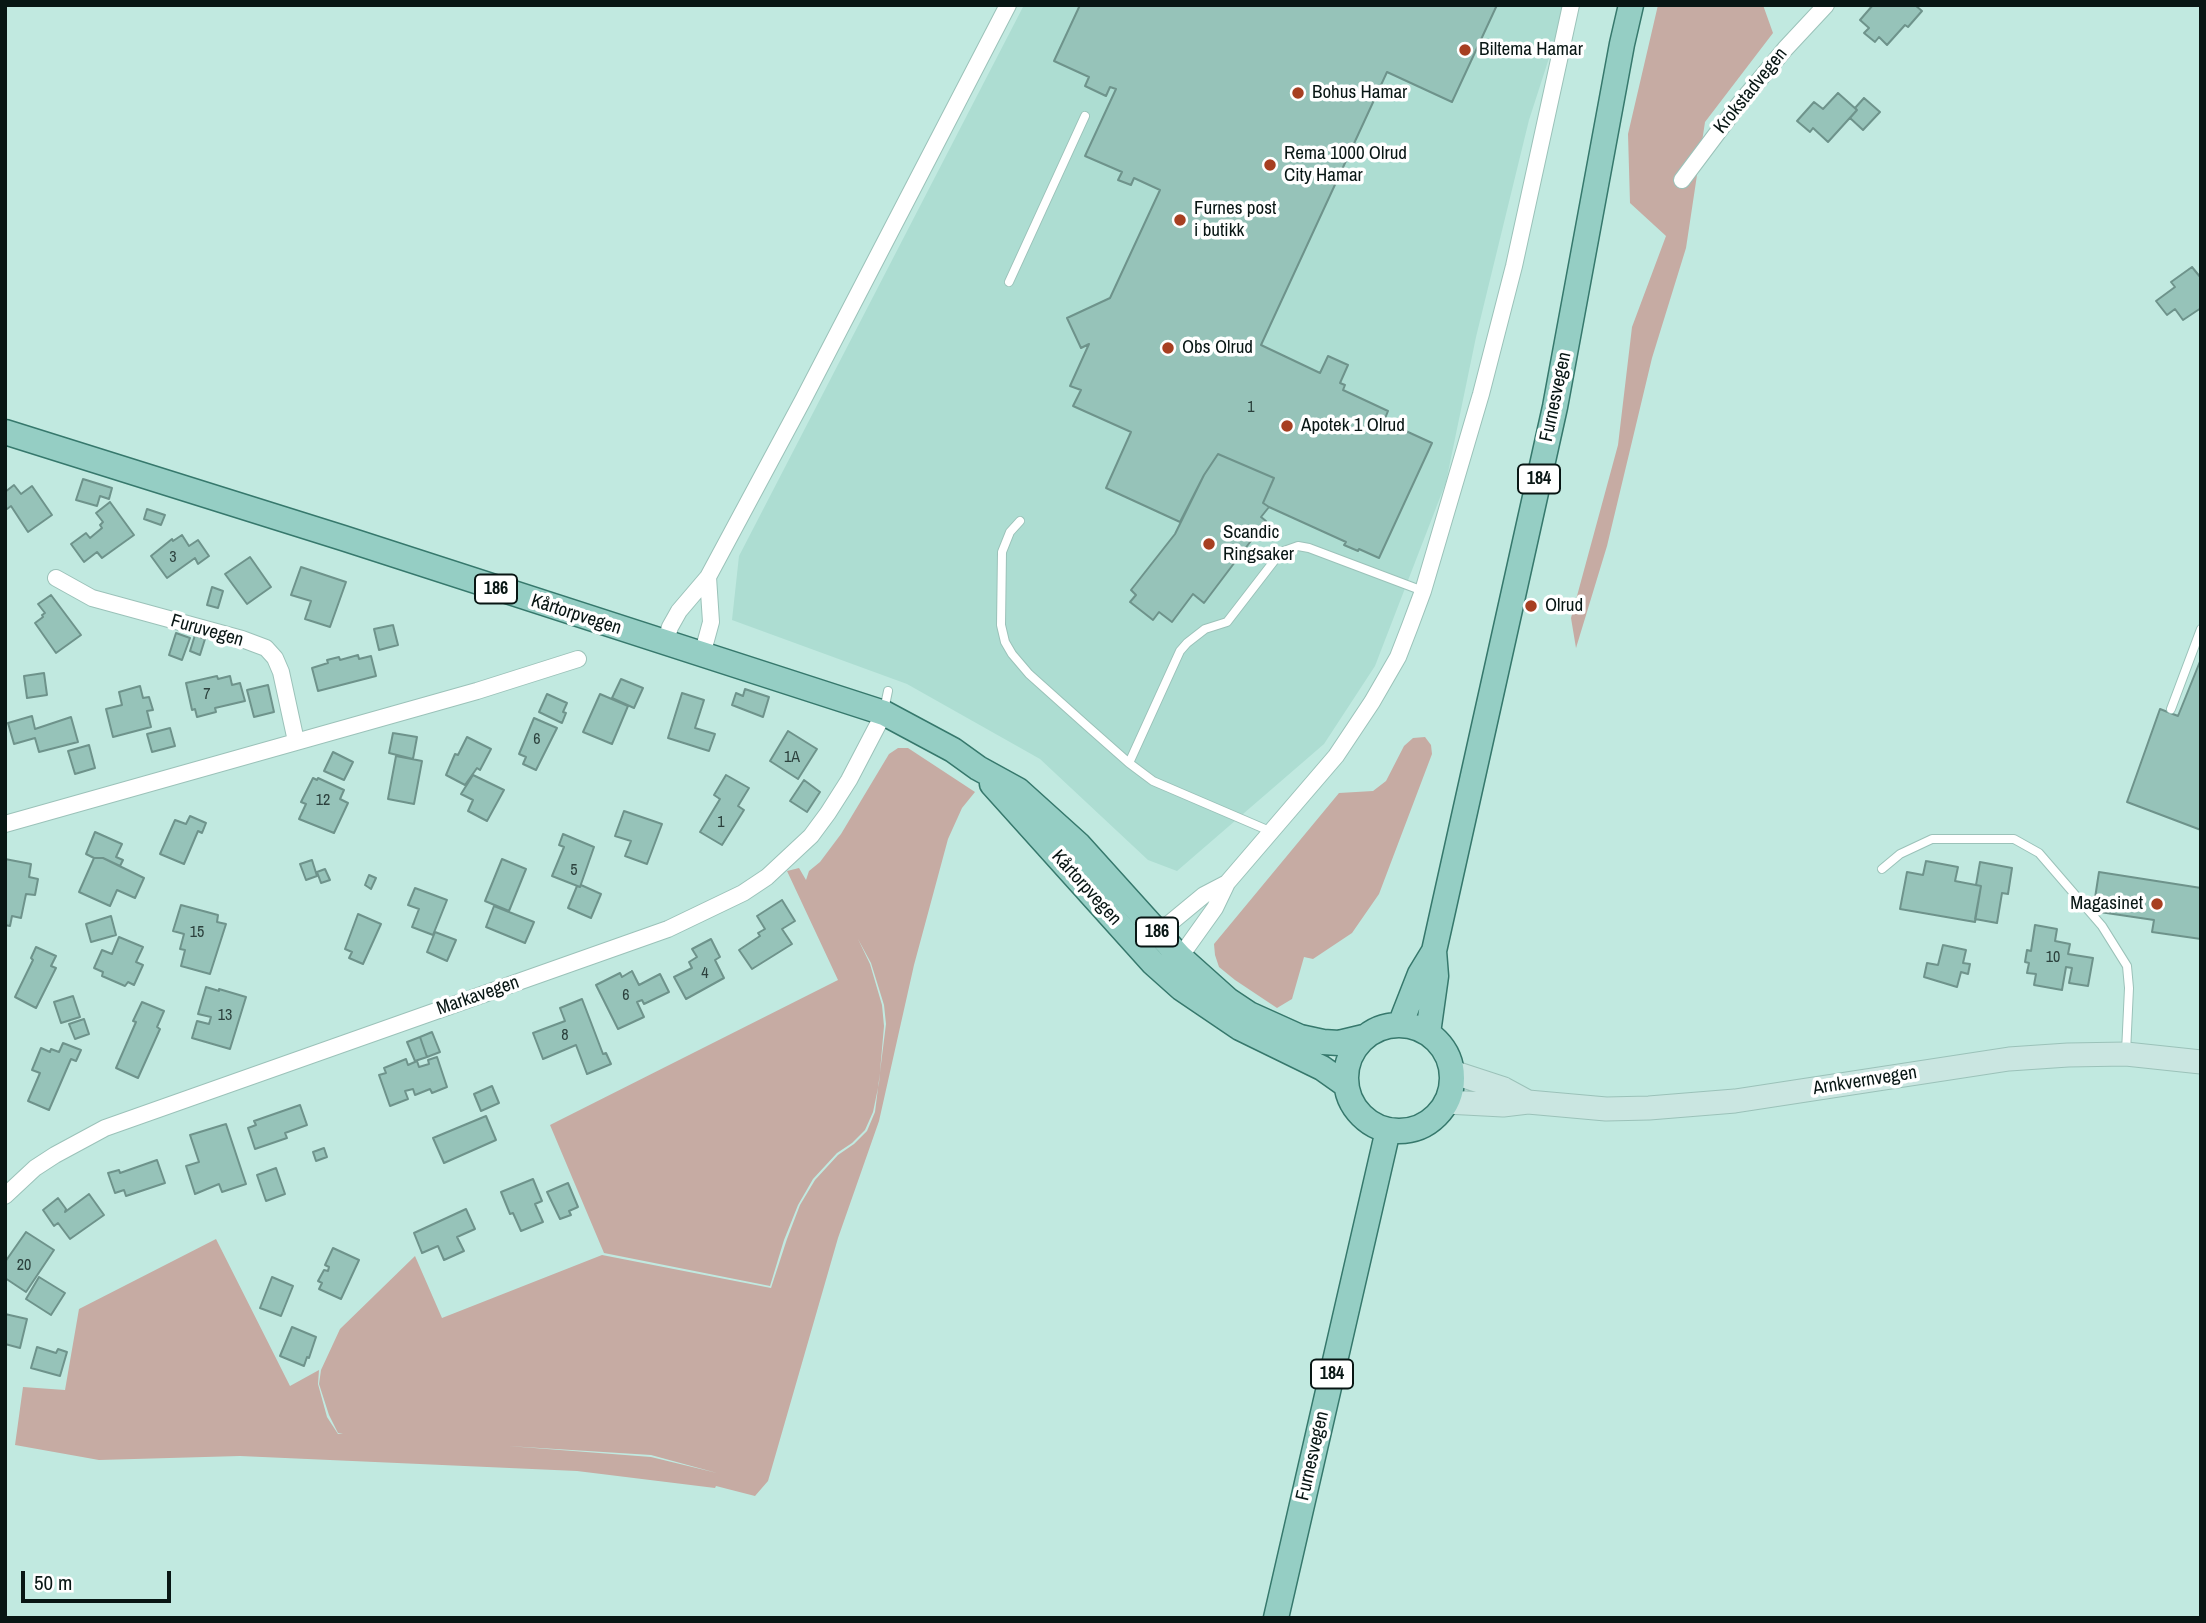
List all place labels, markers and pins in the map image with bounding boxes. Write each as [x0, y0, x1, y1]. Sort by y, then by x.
place label: Biltema Hamar [1479, 39, 1583, 61]
marker: Biltema Hamar [1457, 42, 1473, 58]
place label: Bohus Hamar [1312, 82, 1407, 104]
marker: Bohus Hamar [1290, 85, 1306, 101]
place label: Rema 1000 Olrud City Hamar [1284, 143, 1407, 187]
marker: Rema 1000 Olrud City Hamar [1262, 157, 1278, 173]
place label: Furnes post i butikk [1194, 198, 1276, 242]
marker: Furnes post i butikk [1172, 212, 1188, 228]
place label: Obs Olrud [1182, 337, 1253, 359]
marker: Obs Olrud [1160, 340, 1176, 356]
place label: Apotek 1 Olrud [1301, 415, 1405, 437]
marker: Apotek 1 Olrud [1279, 418, 1295, 434]
place label: Scandic Ringsaker [1223, 522, 1294, 566]
marker: Scandic Ringsaker [1201, 536, 1217, 552]
place label: Olrud [1545, 595, 1583, 617]
marker: Olrud [1523, 598, 1539, 614]
place label: Magasinet [2070, 893, 2143, 915]
marker: Magasinet [2149, 896, 2165, 912]

